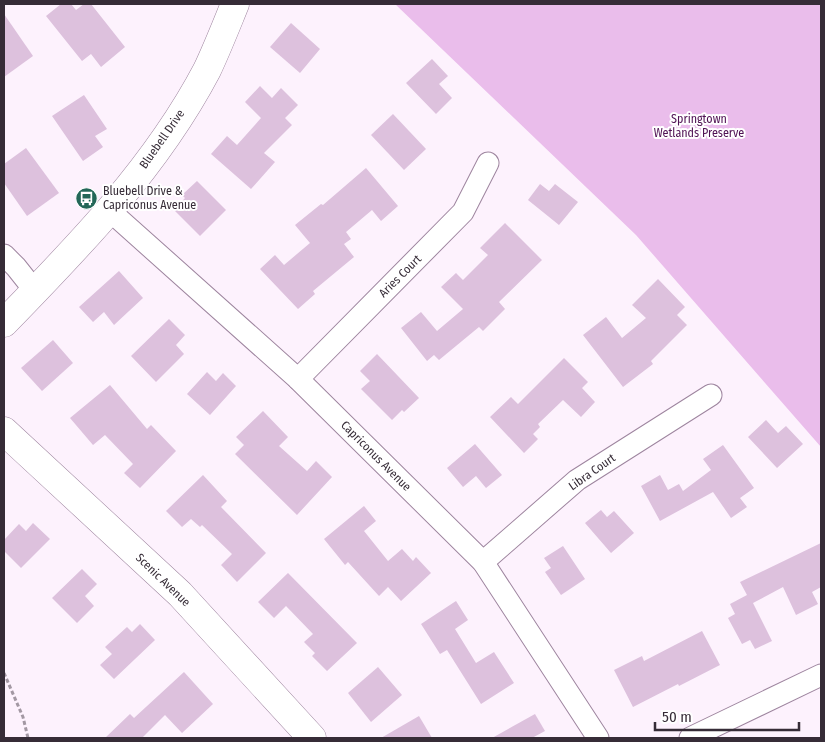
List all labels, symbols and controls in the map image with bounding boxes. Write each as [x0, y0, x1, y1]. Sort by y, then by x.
street label: Bluebell Drive [137, 107, 188, 171]
park label: Springtown Wetlands Preserve [654, 112, 744, 140]
place label: Bluebell Drive & Capriconus Avenue [103, 184, 196, 212]
bus stop icon: Bluebell Drive & Capriconus Avenue [75, 186, 99, 210]
street label: Aries Court [376, 252, 424, 300]
street label: Capriconus Avenue [338, 418, 414, 494]
street label: Libra Court [566, 451, 618, 493]
street label: Scenic Avenue [133, 551, 193, 609]
scale bar [655, 700, 799, 732]
text: 50 m [662, 708, 692, 726]

